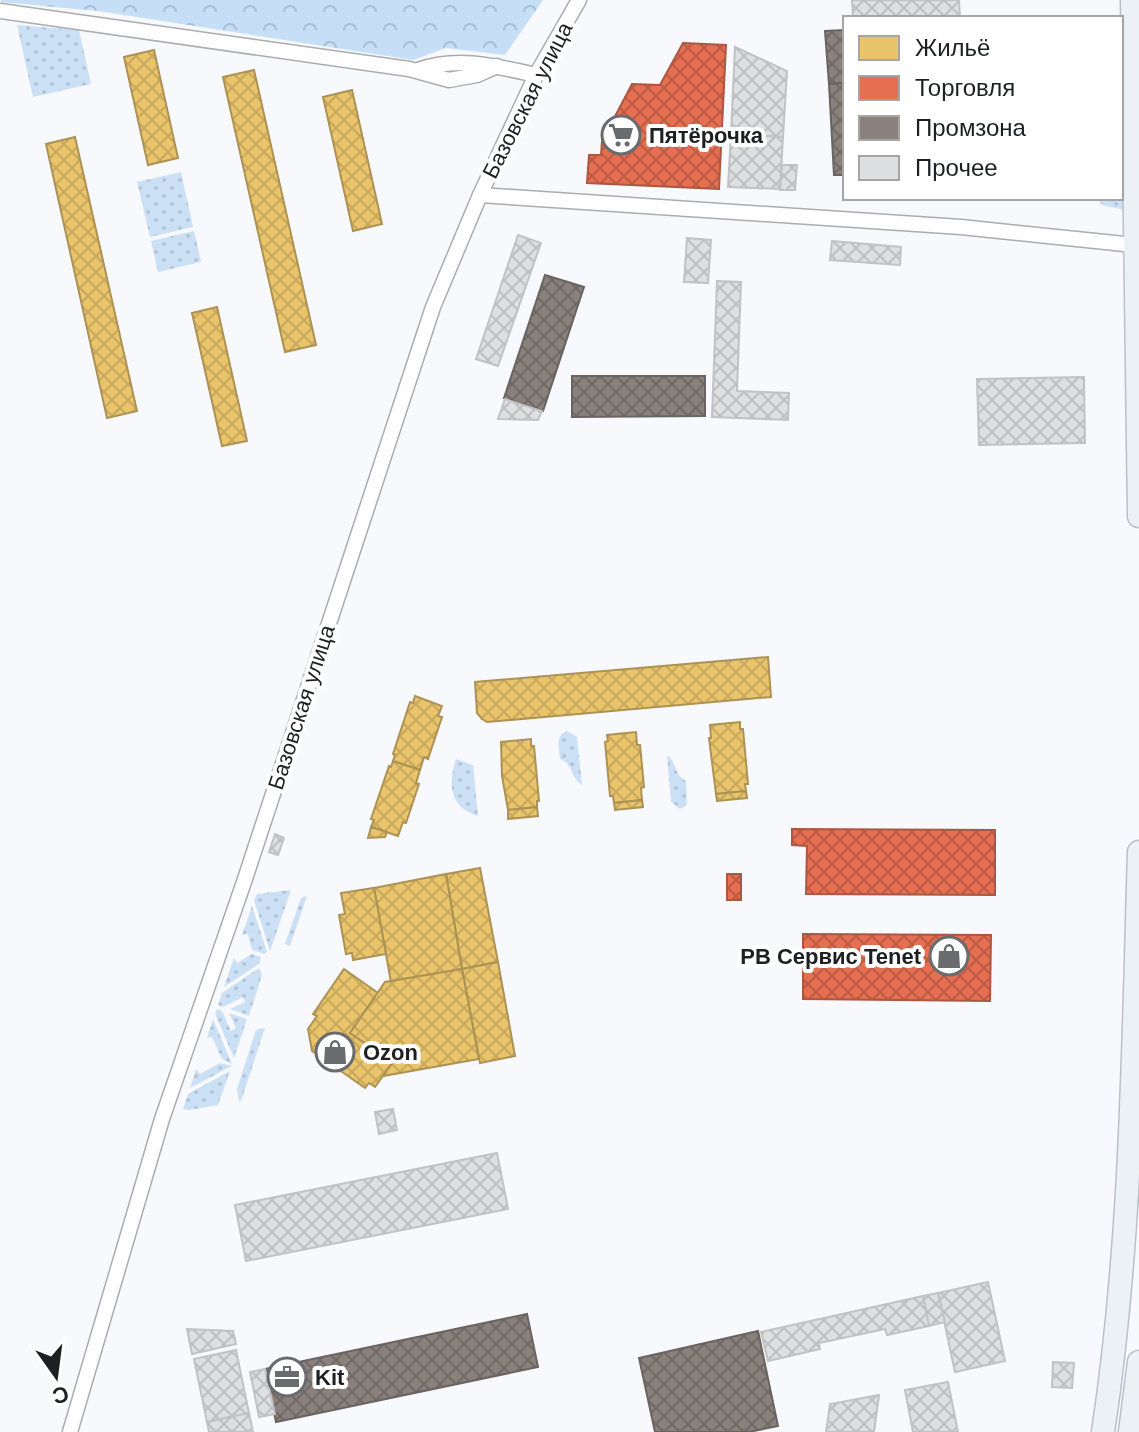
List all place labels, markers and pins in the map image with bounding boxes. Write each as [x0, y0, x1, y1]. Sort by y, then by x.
supermarket icon: Пятёрочка [600, 114, 642, 156]
place label: Пятёрочка [649, 123, 764, 148]
shop icon: PB Сервис Tenet [928, 935, 970, 977]
place label: PB Сервис Tenet [740, 944, 922, 969]
shop icon: Ozon [314, 1031, 356, 1073]
place label: Ozon [363, 1040, 418, 1065]
office icon: Kit [266, 1356, 308, 1398]
place label: Kit [315, 1365, 345, 1390]

